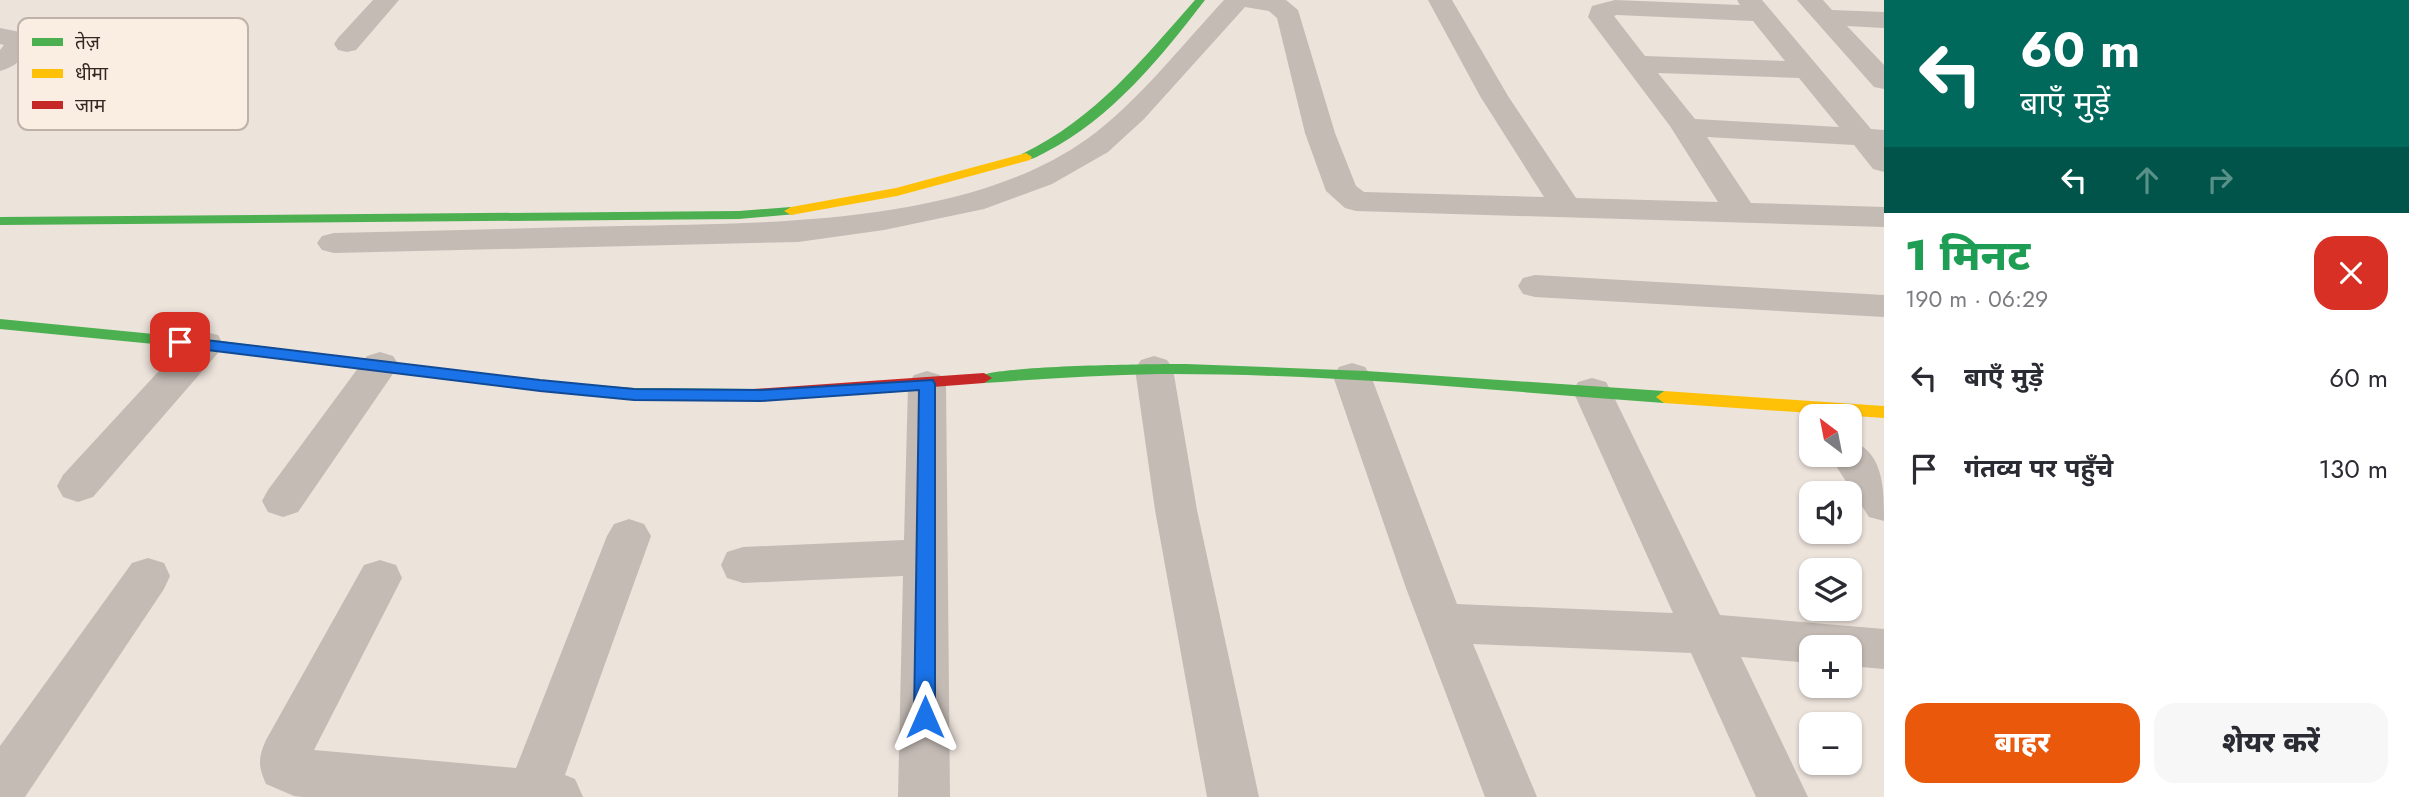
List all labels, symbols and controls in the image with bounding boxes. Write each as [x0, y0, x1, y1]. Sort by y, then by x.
text: 60 m [2020, 15, 2140, 85]
legend [18, 18, 248, 130]
icon: left [1905, 28, 1996, 119]
text: तेज़ [75, 29, 101, 56]
text: धीमा [75, 60, 109, 87]
text: बाएँ मुड़ें [2020, 80, 2110, 126]
text: जाम [75, 92, 106, 119]
icon: left [2055, 161, 2093, 199]
icon: ahead [2128, 161, 2166, 199]
icon: right [2201, 161, 2239, 199]
text: 1 मिनट [1905, 225, 2030, 286]
button: close [2314, 236, 2388, 310]
text: 190 m · 06:29 [1905, 282, 2048, 316]
pin [150, 312, 210, 372]
icon: arrive [161, 323, 199, 361]
text: बाएँ मुड़ें [1964, 358, 2043, 396]
icon: left [1905, 359, 1943, 397]
text: 60 m [2329, 359, 2388, 397]
north arrow [1799, 404, 1862, 467]
map controls [1799, 404, 1862, 775]
text: गंतव्य पर पहुँचे [1964, 449, 2113, 487]
icon: arrive [1905, 450, 1943, 488]
text: 130 m [2318, 450, 2388, 488]
button: sound [1799, 481, 1862, 544]
button: layers [1799, 558, 1862, 621]
button: + [1799, 635, 1862, 698]
position arrow [888, 680, 962, 754]
button: बाहर [1905, 703, 2140, 783]
button: शेयर करें [2154, 703, 2388, 783]
button: − [1799, 712, 1862, 775]

